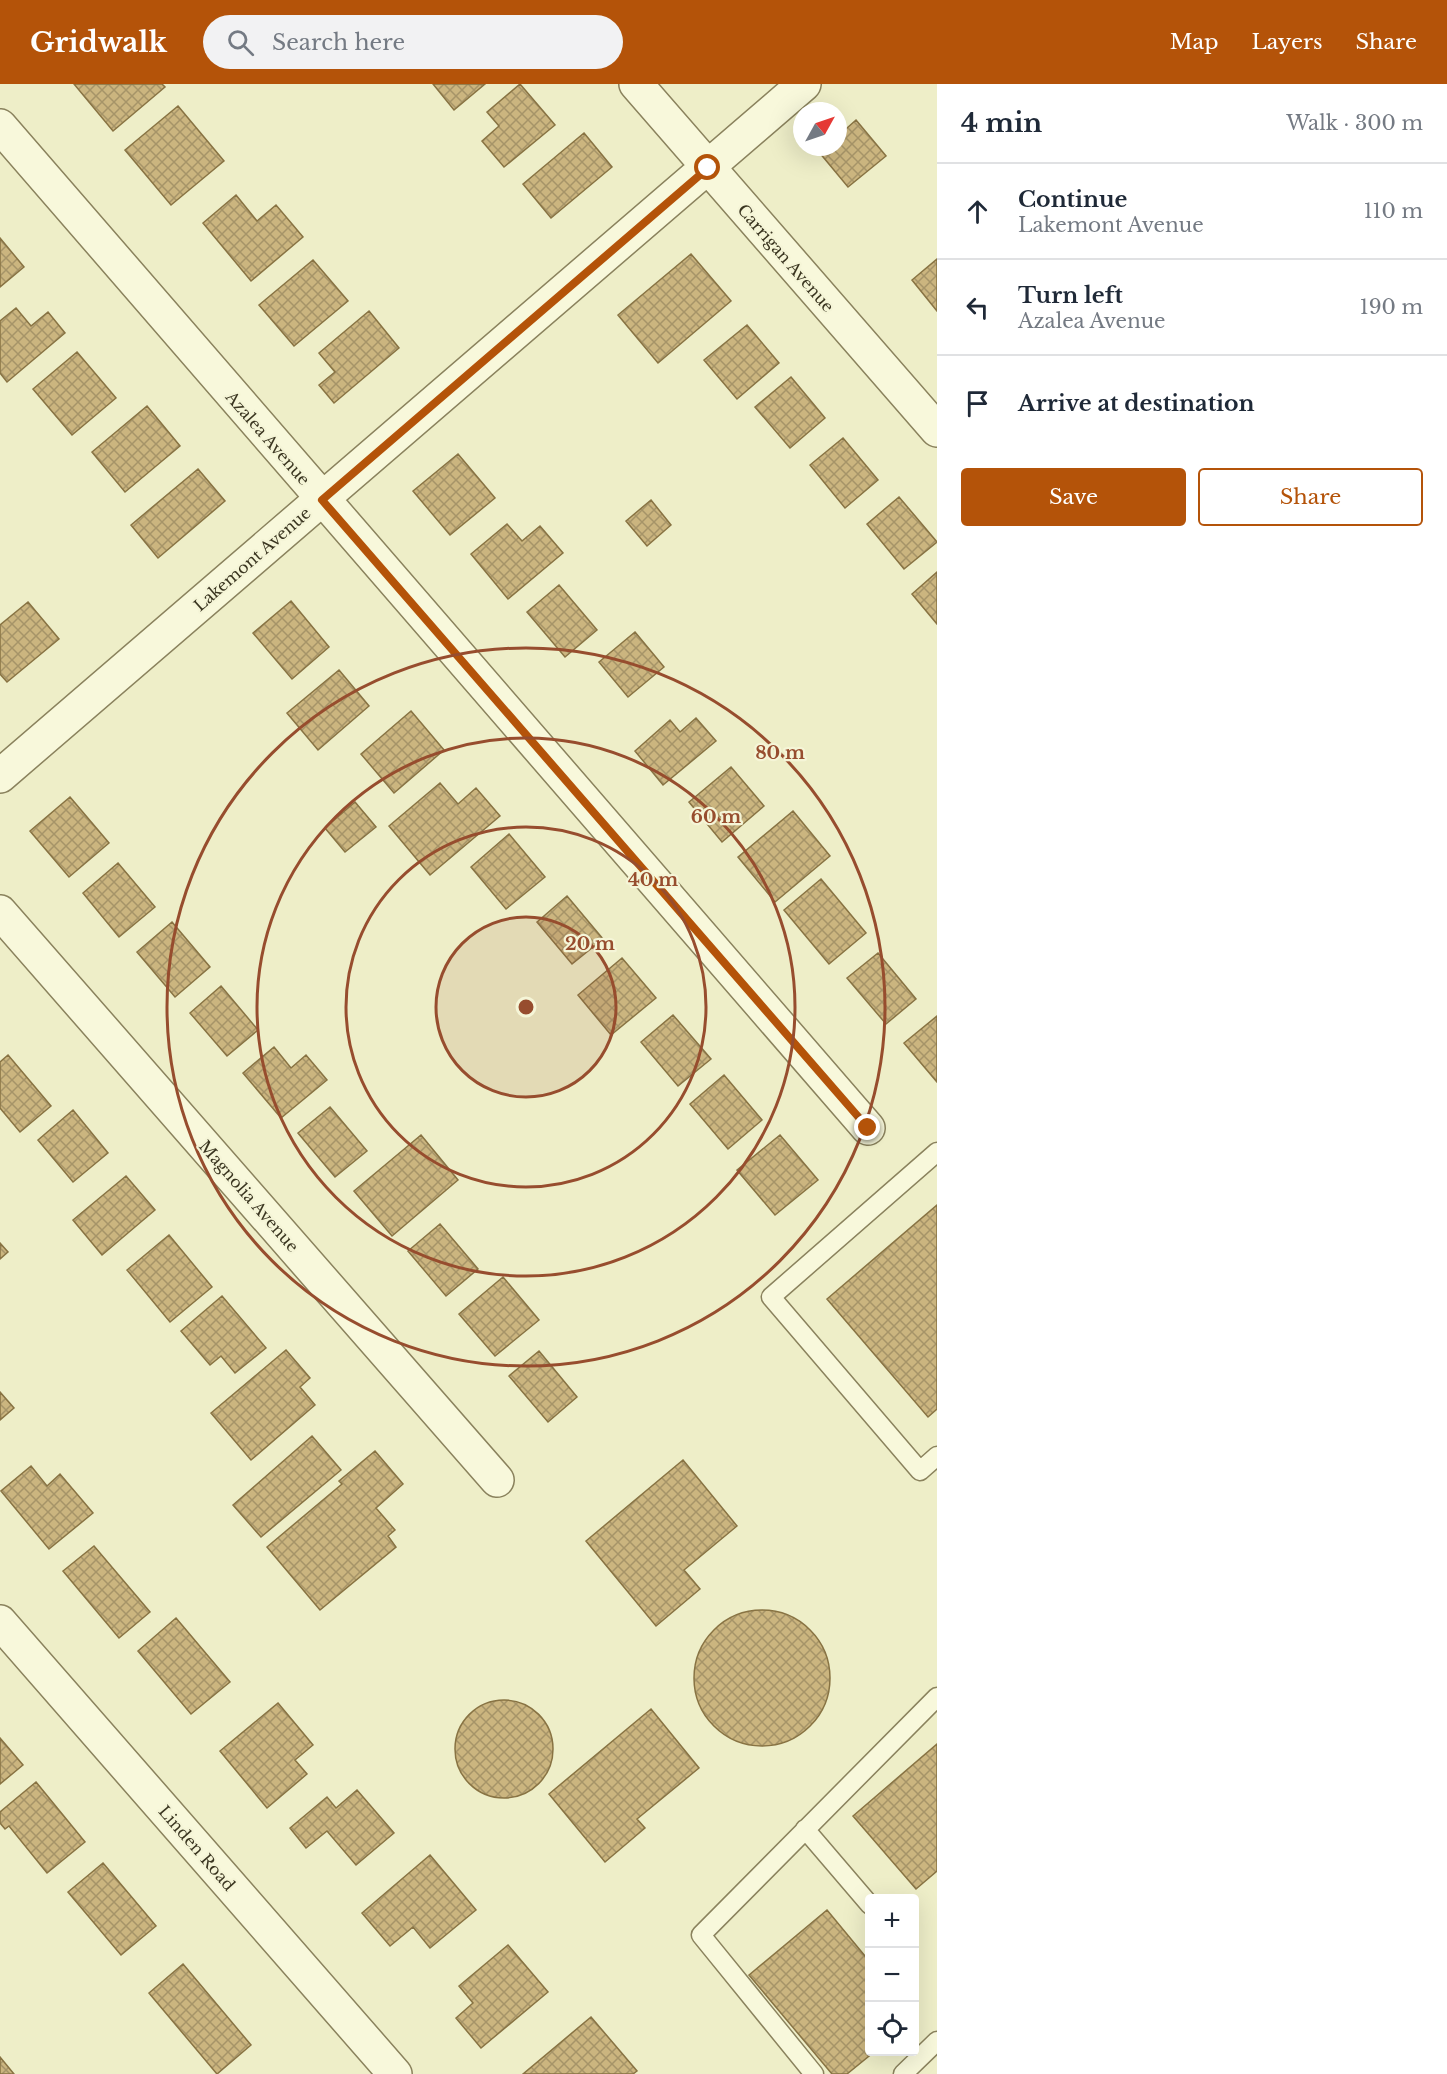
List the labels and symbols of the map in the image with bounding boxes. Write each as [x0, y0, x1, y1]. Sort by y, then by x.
north arrow [793, 102, 847, 156]
route start [694, 154, 720, 180]
street label: Carrigan Avenue [734, 200, 838, 316]
street label: Azalea Avenue [221, 386, 314, 489]
street label: Lakemont Avenue [189, 503, 315, 615]
text: 80 m [755, 742, 805, 764]
text: 60 m [691, 806, 741, 828]
text: 40 m [628, 869, 678, 891]
text: 20 m [565, 933, 615, 955]
centre of rings [516, 997, 536, 1017]
route end [854, 1114, 880, 1140]
street label: Magnolia Avenue [195, 1136, 303, 1256]
street label: Linden Road [155, 1801, 240, 1895]

